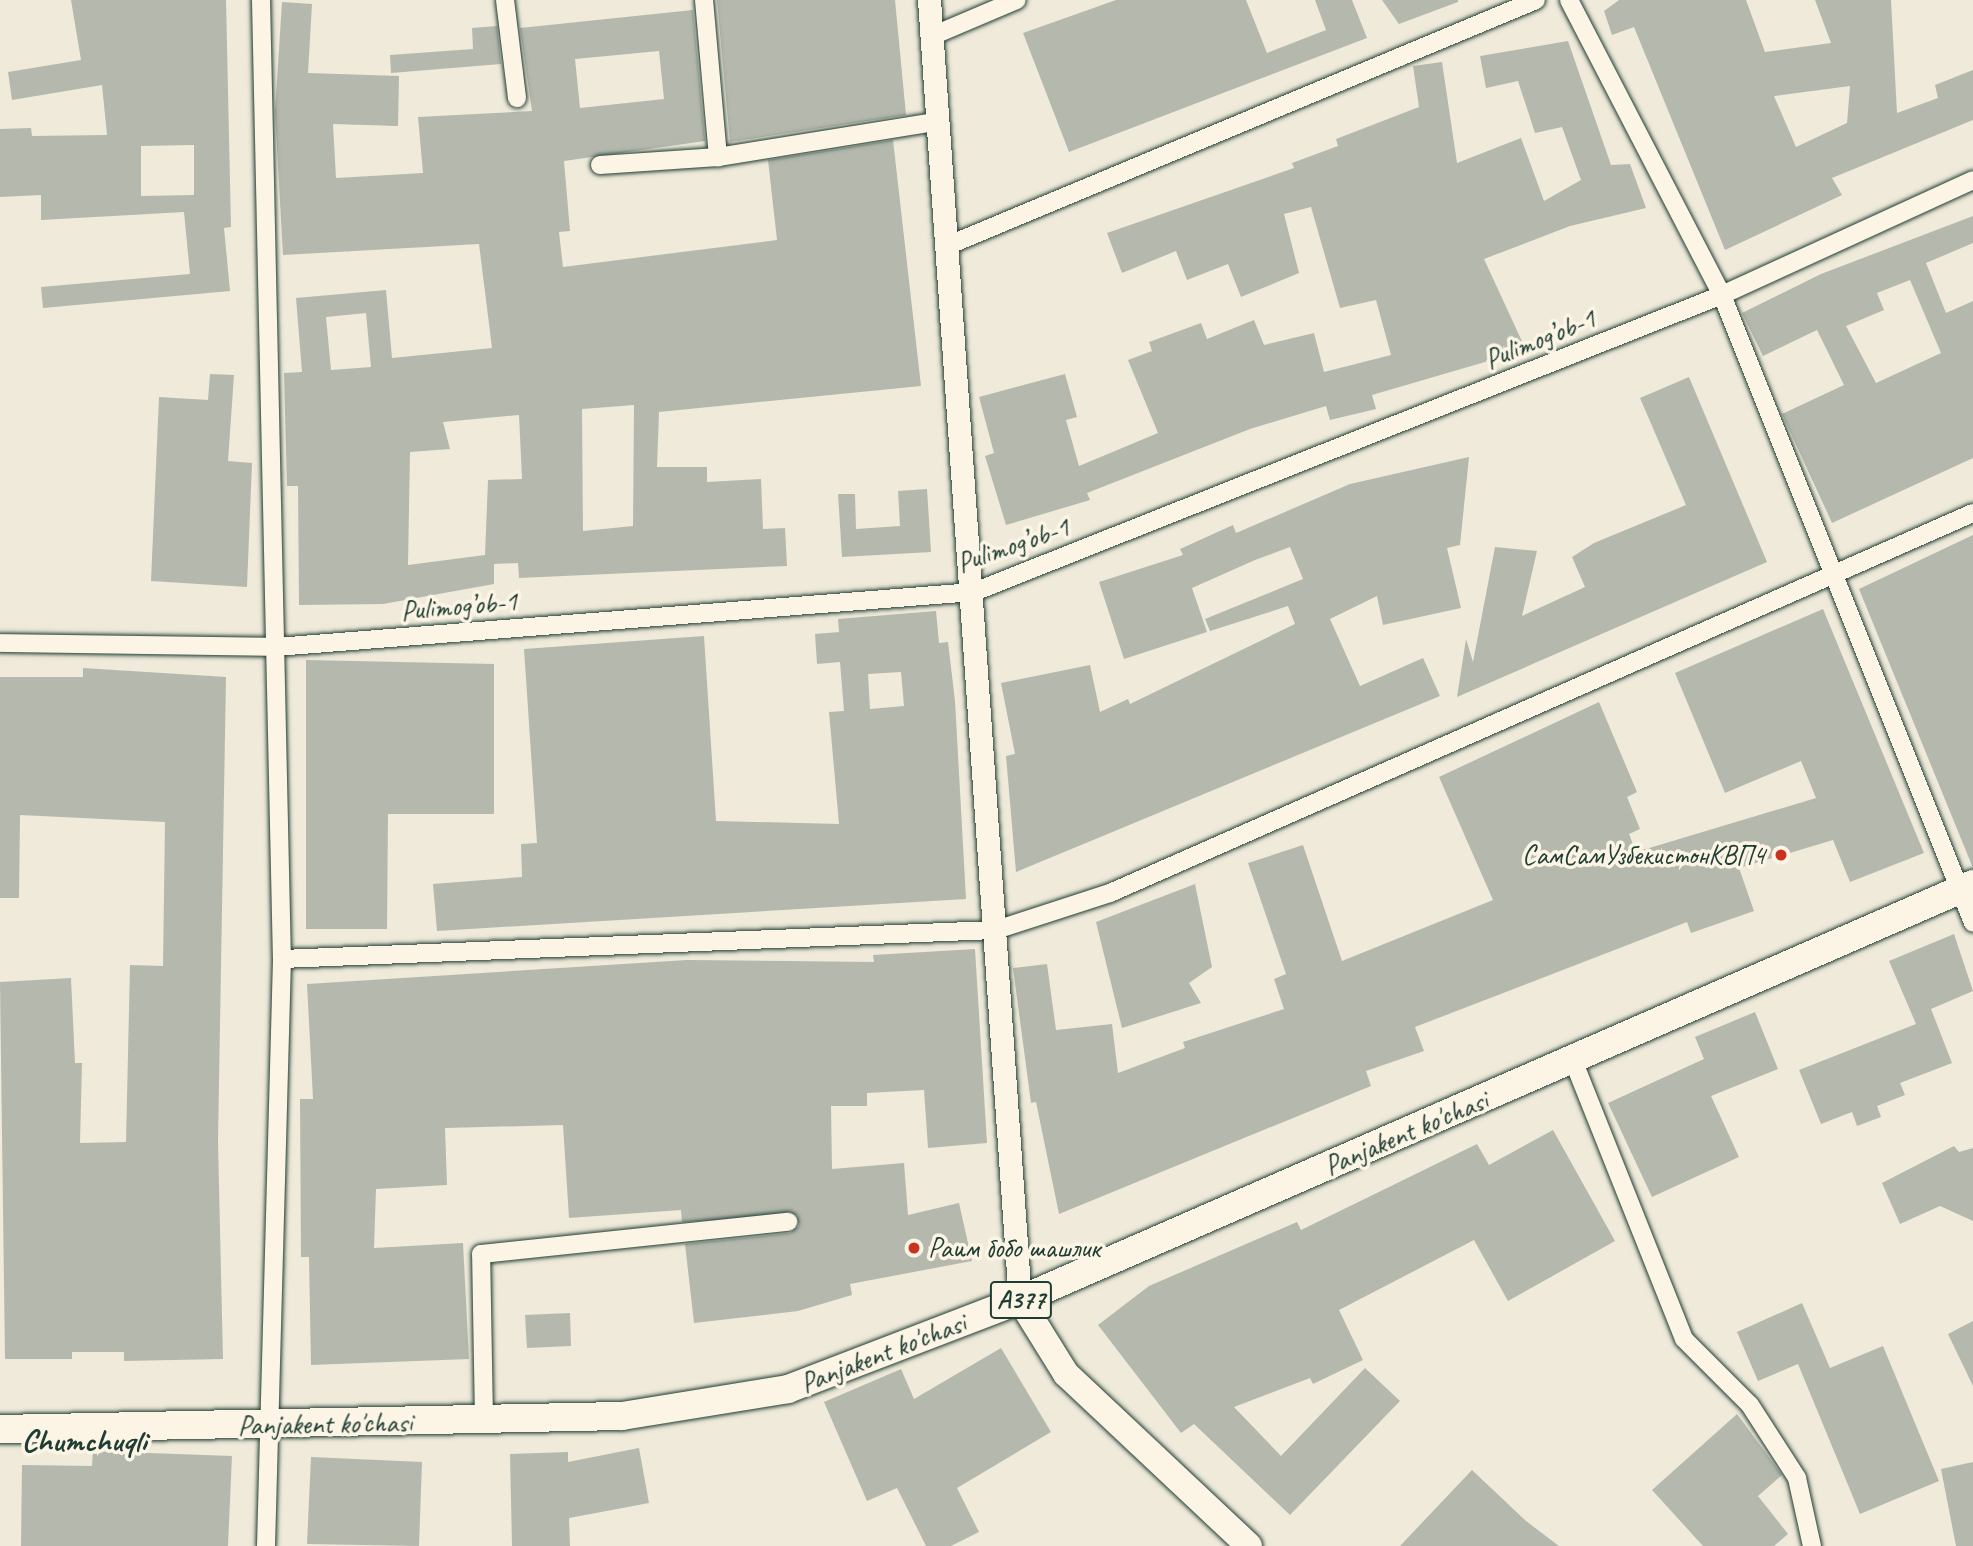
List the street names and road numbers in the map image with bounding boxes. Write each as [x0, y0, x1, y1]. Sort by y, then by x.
street label: Pulimog’ob-1 [1480, 302, 1600, 376]
street label: Pulimog’ob-1 [952, 510, 1074, 580]
street label: Pulimog’ob-1 [399, 584, 519, 628]
street label: Panjakent ko'chasi [1319, 1083, 1493, 1183]
road number: A377 [990, 1278, 1052, 1322]
street label: Panjakent ko'chasi [795, 1306, 971, 1400]
street label: Panjakent ko'chasi [237, 1406, 413, 1442]

